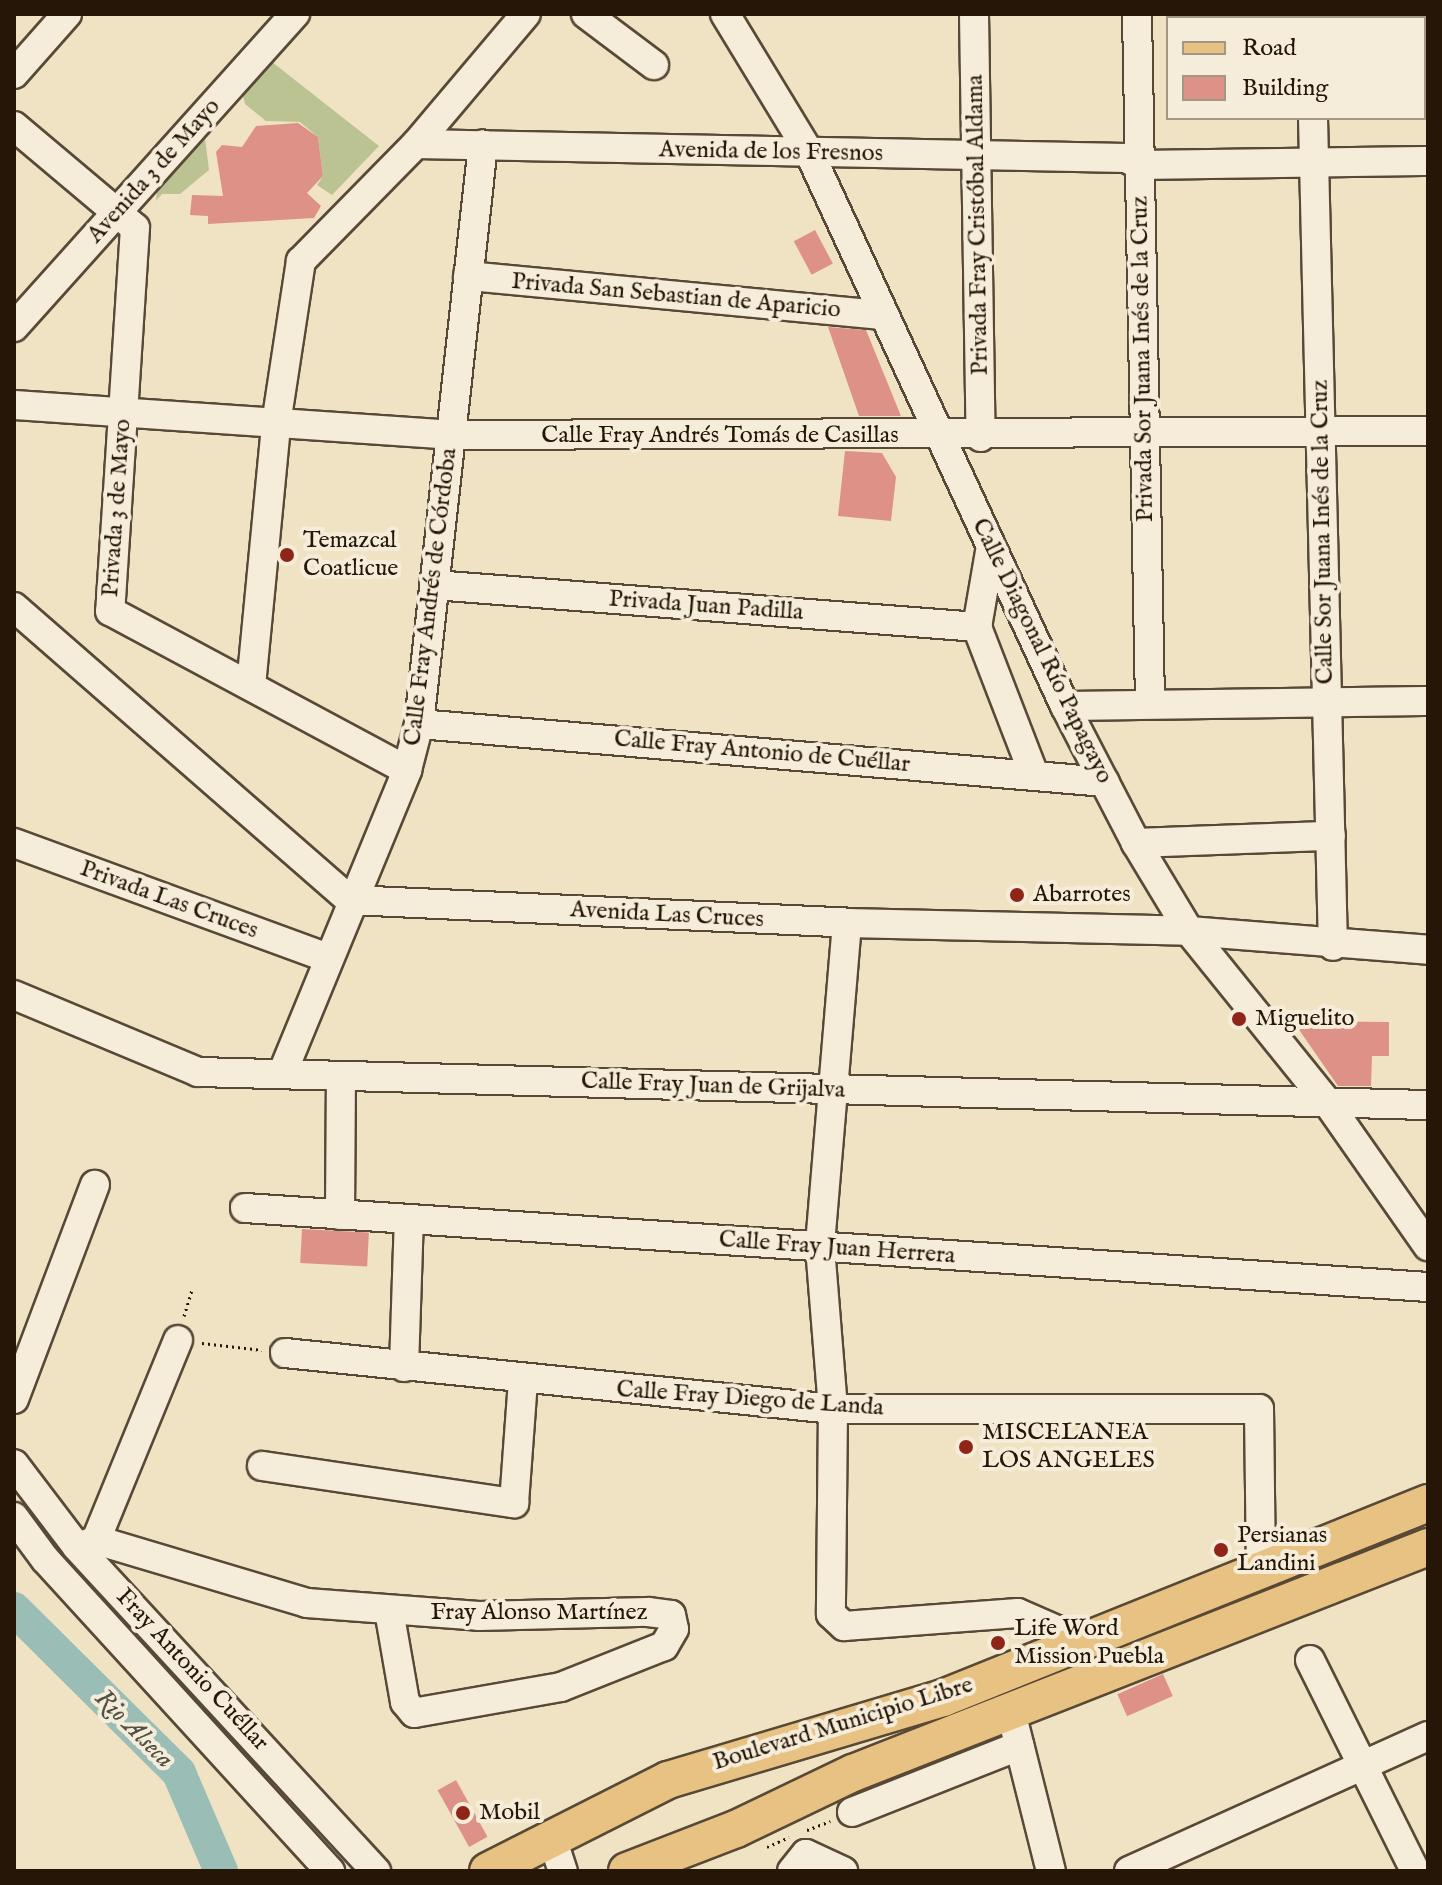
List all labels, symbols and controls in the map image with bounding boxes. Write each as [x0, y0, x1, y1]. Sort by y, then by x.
legend [1166, 16, 1426, 120]
text: Road [1242, 33, 1296, 64]
text: Building [1242, 73, 1328, 104]
street label: Privada Fray Cristóbal Aldama [961, 74, 995, 376]
street label: Avenida 3 de Mayo [81, 93, 227, 249]
street label: Avenida de los Fresnos [659, 136, 883, 168]
street label: Privada Sor Juana Inés de la Cruz [1126, 196, 1160, 522]
street label: Privada San Sebastian de Aparicio [510, 267, 842, 325]
street label: Calle Sor Juana Inés de la Cruz [1306, 379, 1340, 685]
street label: Privada 3 de Mayo [96, 418, 138, 598]
street label: Calle Fray Andrés Tomás de Casillas [541, 422, 899, 450]
street label: Calle Fray Andrés de Córdoba [398, 446, 464, 748]
street label: Calle Diagonal Río Papagayo [965, 514, 1119, 788]
place label: Temazcal Coatlicue [303, 527, 398, 583]
marker: Temazcal Coatlicue [278, 546, 296, 564]
street label: Privada Juan Padilla [608, 585, 804, 627]
street label: Calle Fray Antonio de Cuéllar [613, 725, 911, 779]
street label: Privada Las Cruces [76, 854, 262, 946]
place label: Abarrotes [1033, 881, 1131, 909]
marker: Abarrotes [1008, 886, 1026, 904]
street label: Avenida Las Cruces [569, 896, 765, 934]
place label: Miguelito [1255, 1005, 1355, 1033]
marker: Miguelito [1230, 1010, 1248, 1028]
street label: Calle Fray Juan de Grijalva [580, 1067, 846, 1105]
street label: Calle Fray Juan Herrera [718, 1225, 956, 1271]
street label: Calle Fray Diego de Landa [615, 1375, 885, 1423]
place label: MISCELANEA LOS ANGELES [982, 1419, 1155, 1475]
marker: MISCELANEA LOS ANGELES [957, 1438, 975, 1456]
place label: Persianas Landini [1237, 1522, 1327, 1578]
marker: Persianas Landini [1212, 1541, 1230, 1559]
street label: Fray Antonio Cuéllar [109, 1583, 275, 1757]
street label: Fray Alonso Martínez [430, 1599, 648, 1627]
place label: Life Word Mission Puebla [1014, 1615, 1164, 1671]
marker: Life Word Mission Puebla [989, 1634, 1007, 1652]
street label: Boulevard Municipio Libre [710, 1671, 976, 1777]
water label: Rio Alseca [88, 1683, 180, 1775]
place label: Mobil [479, 1799, 540, 1827]
marker: Mobil [454, 1804, 472, 1822]

